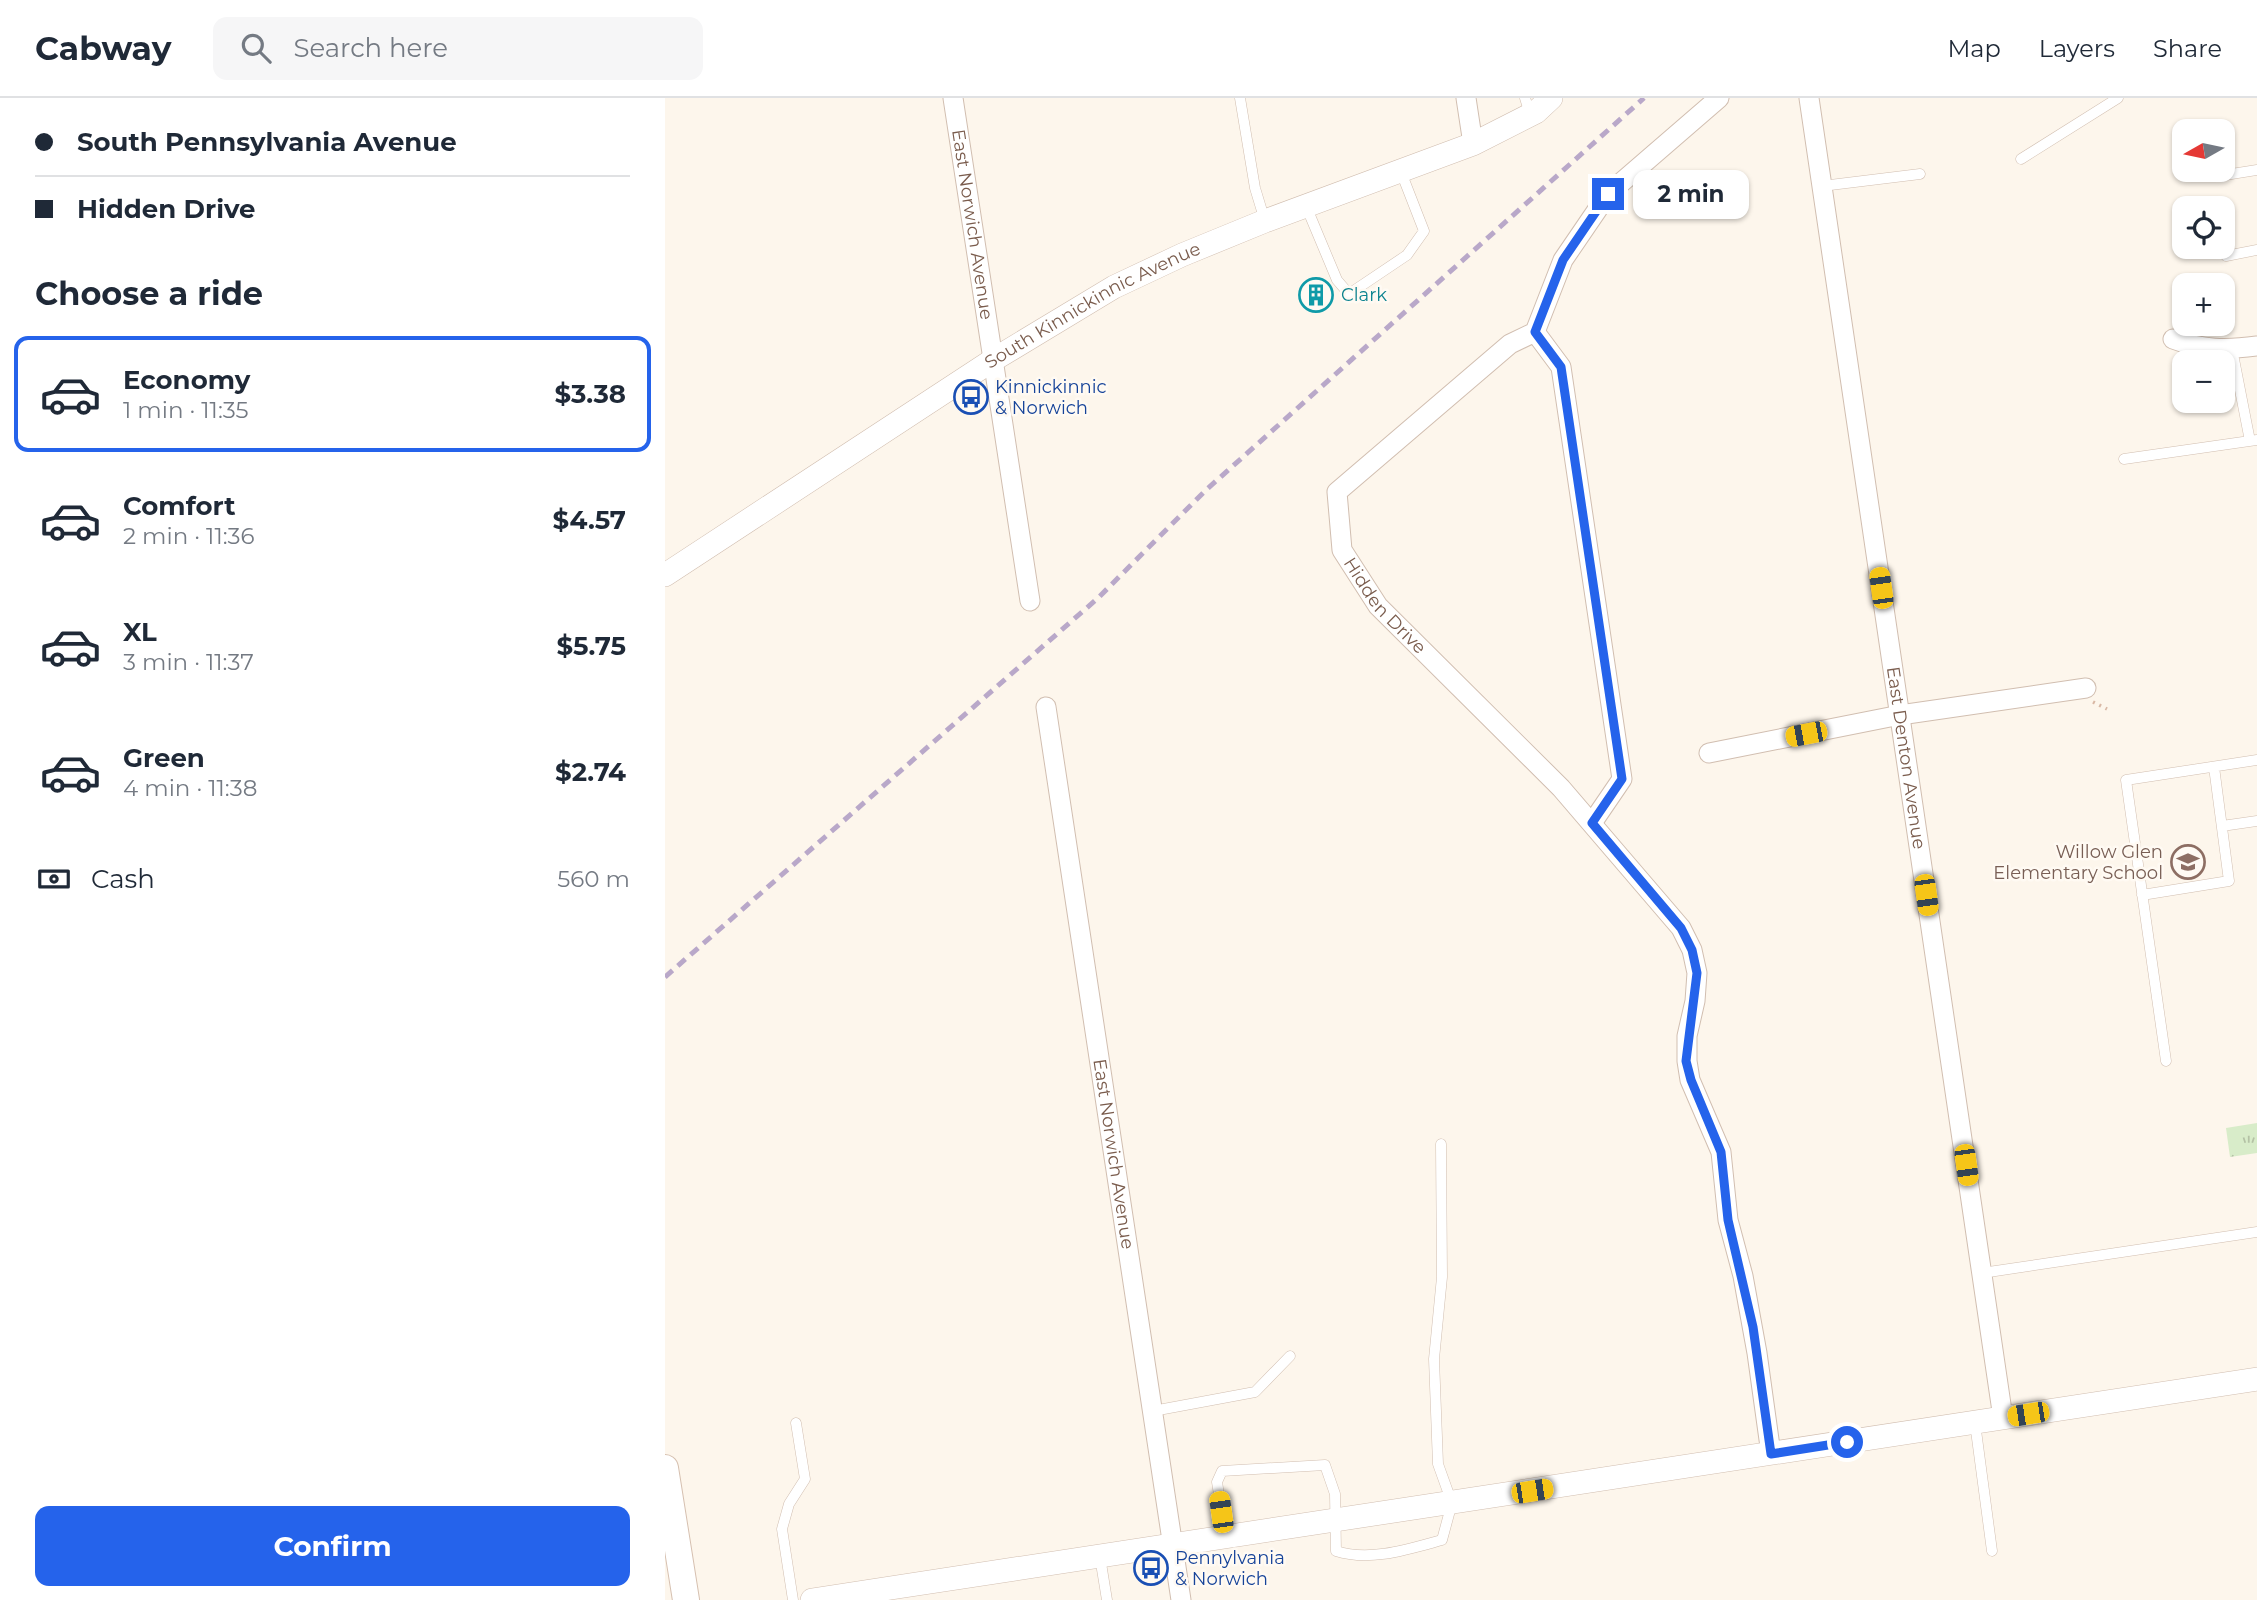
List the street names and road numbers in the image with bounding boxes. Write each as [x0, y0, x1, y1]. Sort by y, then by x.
street label: East Norwich Avenue [947, 128, 998, 321]
street label: South Kinnickinnic Avenue [980, 238, 1204, 373]
street label: Hidden Drive [1339, 553, 1431, 659]
street label: East Denton Avenue [1882, 665, 1930, 851]
street label: East Norwich Avenue [1088, 1057, 1139, 1251]

